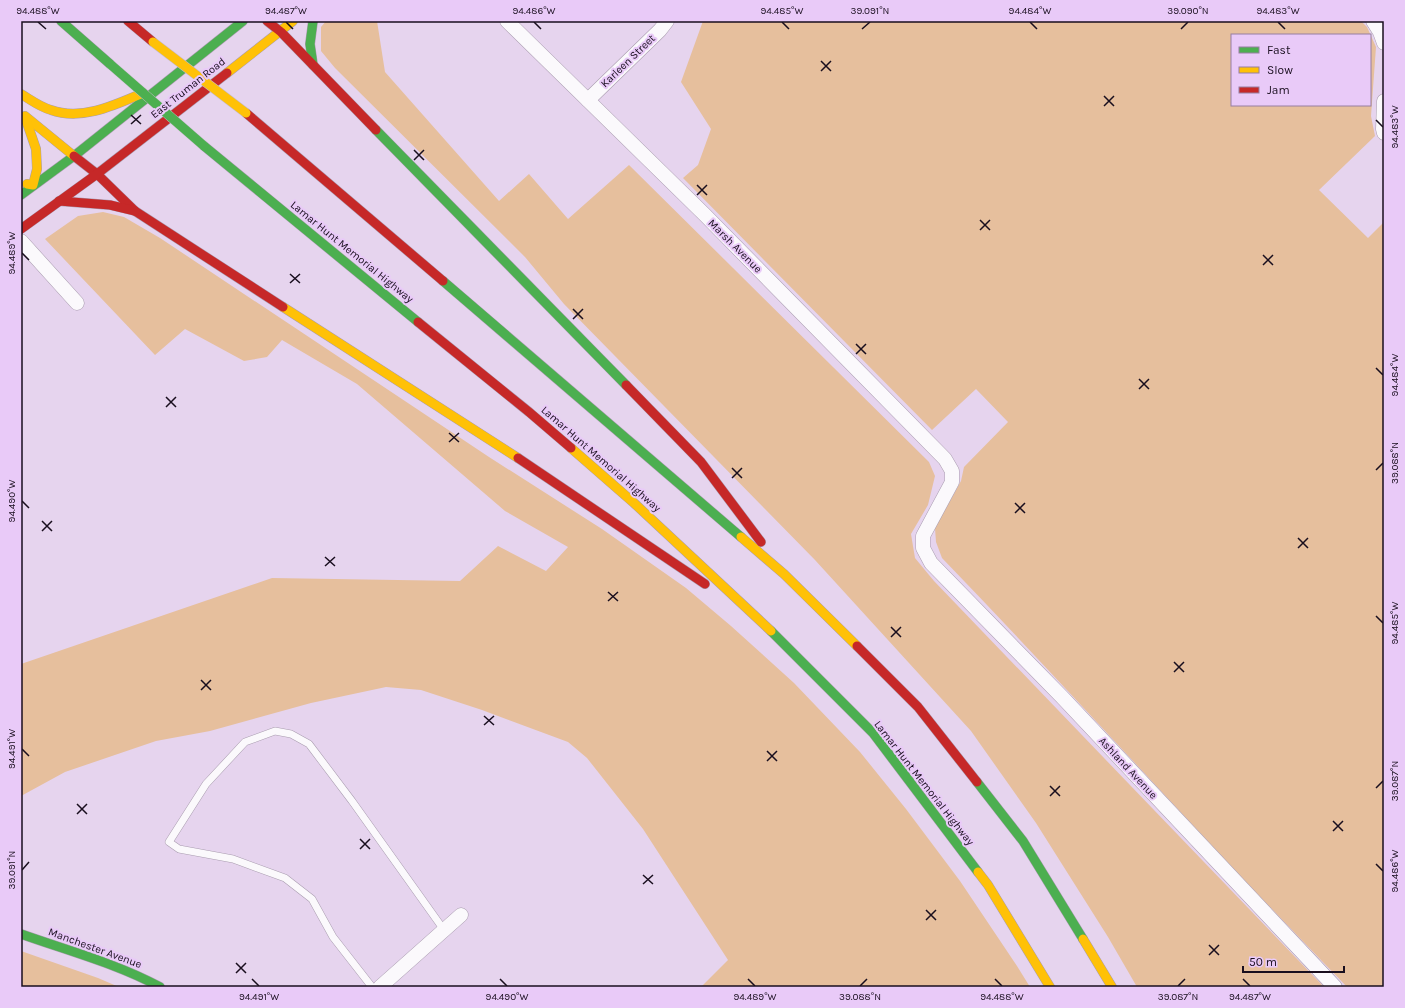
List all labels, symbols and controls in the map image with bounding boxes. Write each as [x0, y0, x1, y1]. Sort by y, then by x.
text: 94.488°W [16, 5, 60, 17]
text: 94.487°W [265, 5, 307, 17]
text: 94.486°W [513, 5, 556, 17]
text: 94.485°W [761, 5, 803, 17]
text: 39.091°N [851, 5, 889, 17]
text: 94.484°W [1009, 5, 1051, 17]
text: 39.090°N [1167, 5, 1209, 17]
text: 94.483°W [1256, 5, 1300, 17]
street label: Karleen Street [598, 32, 658, 90]
legend [1231, 34, 1371, 106]
text: Fast [1267, 43, 1291, 57]
street label: East Truman Road [148, 55, 228, 121]
text: Slow [1267, 63, 1293, 77]
text: Jam [1267, 83, 1290, 97]
text: 94.483°W [1389, 105, 1401, 149]
street label: Lamar Hunt Memorial Highway [288, 198, 416, 306]
street label: Marsh Avenue [705, 216, 765, 276]
text: 94.489°W [6, 231, 18, 275]
text: 94.484°W [1389, 354, 1401, 396]
street label: Lamar Hunt Memorial Highway [538, 403, 664, 515]
text: 39.088°N [1389, 442, 1401, 484]
text: 94.490°W [6, 480, 18, 522]
text: 94.485°W [1389, 602, 1401, 644]
street label: Lamar Hunt Memorial Highway [871, 718, 977, 848]
text: 94.491°W [6, 729, 18, 769]
street label: Ashland Avenue [1096, 734, 1160, 802]
text: 39.087°N [1389, 761, 1401, 801]
text: 94.486°W [1389, 849, 1401, 892]
text: 39.091°N [6, 851, 18, 889]
street label: Manchester Avenue [47, 925, 144, 971]
scale bar [1243, 948, 1344, 974]
text: 50 m [1249, 955, 1277, 969]
text: 94.491°W [239, 991, 279, 1003]
text: 94.490°W [486, 991, 528, 1003]
text: 94.489°W [733, 991, 777, 1003]
text: 39.088°N [839, 991, 881, 1003]
text: 94.488°W [980, 991, 1024, 1003]
text: 39.087°N [1158, 991, 1198, 1003]
text: 94.487°W [1229, 991, 1271, 1003]

